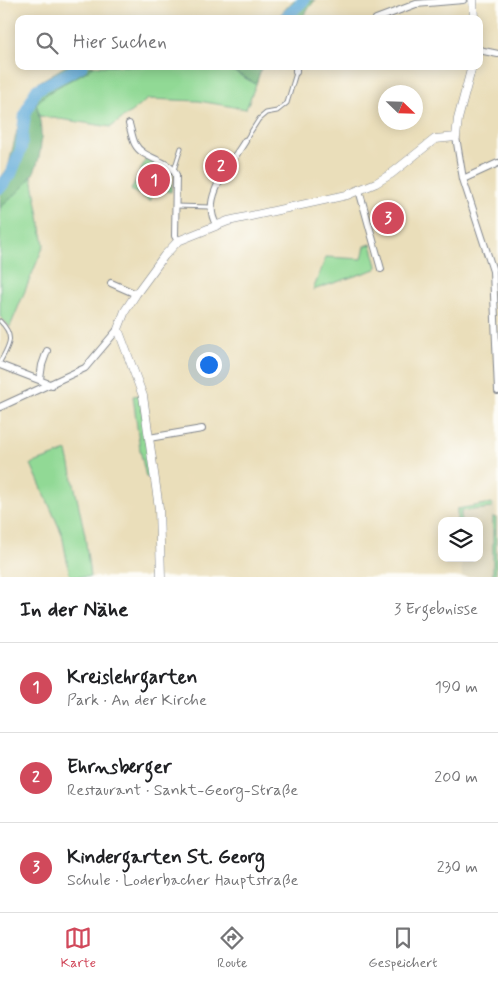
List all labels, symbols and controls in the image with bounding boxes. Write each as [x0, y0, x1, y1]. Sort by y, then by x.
search box [15, 15, 483, 70]
icon: search [33, 29, 61, 57]
text: Hier suchen [73, 30, 167, 55]
north arrow [378, 85, 423, 130]
pin: 2 [205, 147, 237, 185]
pin: 1 [138, 161, 170, 199]
pin: 3 [372, 199, 404, 237]
your location [196, 352, 222, 378]
map controls [438, 517, 483, 562]
button: layers [438, 517, 483, 562]
text: In der Nähe [20, 596, 128, 624]
text: 3 Ergebnisse [394, 599, 478, 620]
text: Kreislehrgarten [67, 665, 197, 690]
text: 1 [32, 677, 40, 698]
text: 190 m [435, 677, 478, 698]
text: Park · An der Kirche [67, 690, 207, 711]
text: Ehrnsberger [67, 755, 172, 780]
text: 2 [32, 767, 40, 788]
text: 200 m [434, 767, 478, 788]
text: Restaurant · Sankt-Georg-Straße [67, 780, 298, 801]
text: Kindergarten St. Georg [67, 845, 265, 870]
text: 3 [32, 857, 40, 878]
text: 230 m [437, 857, 478, 878]
text: Schule · Loderbacher Hauptstraße [67, 870, 298, 891]
tab: Karte [60, 924, 96, 972]
tab: Route [217, 924, 247, 972]
tab: Gespeichert [368, 924, 438, 972]

